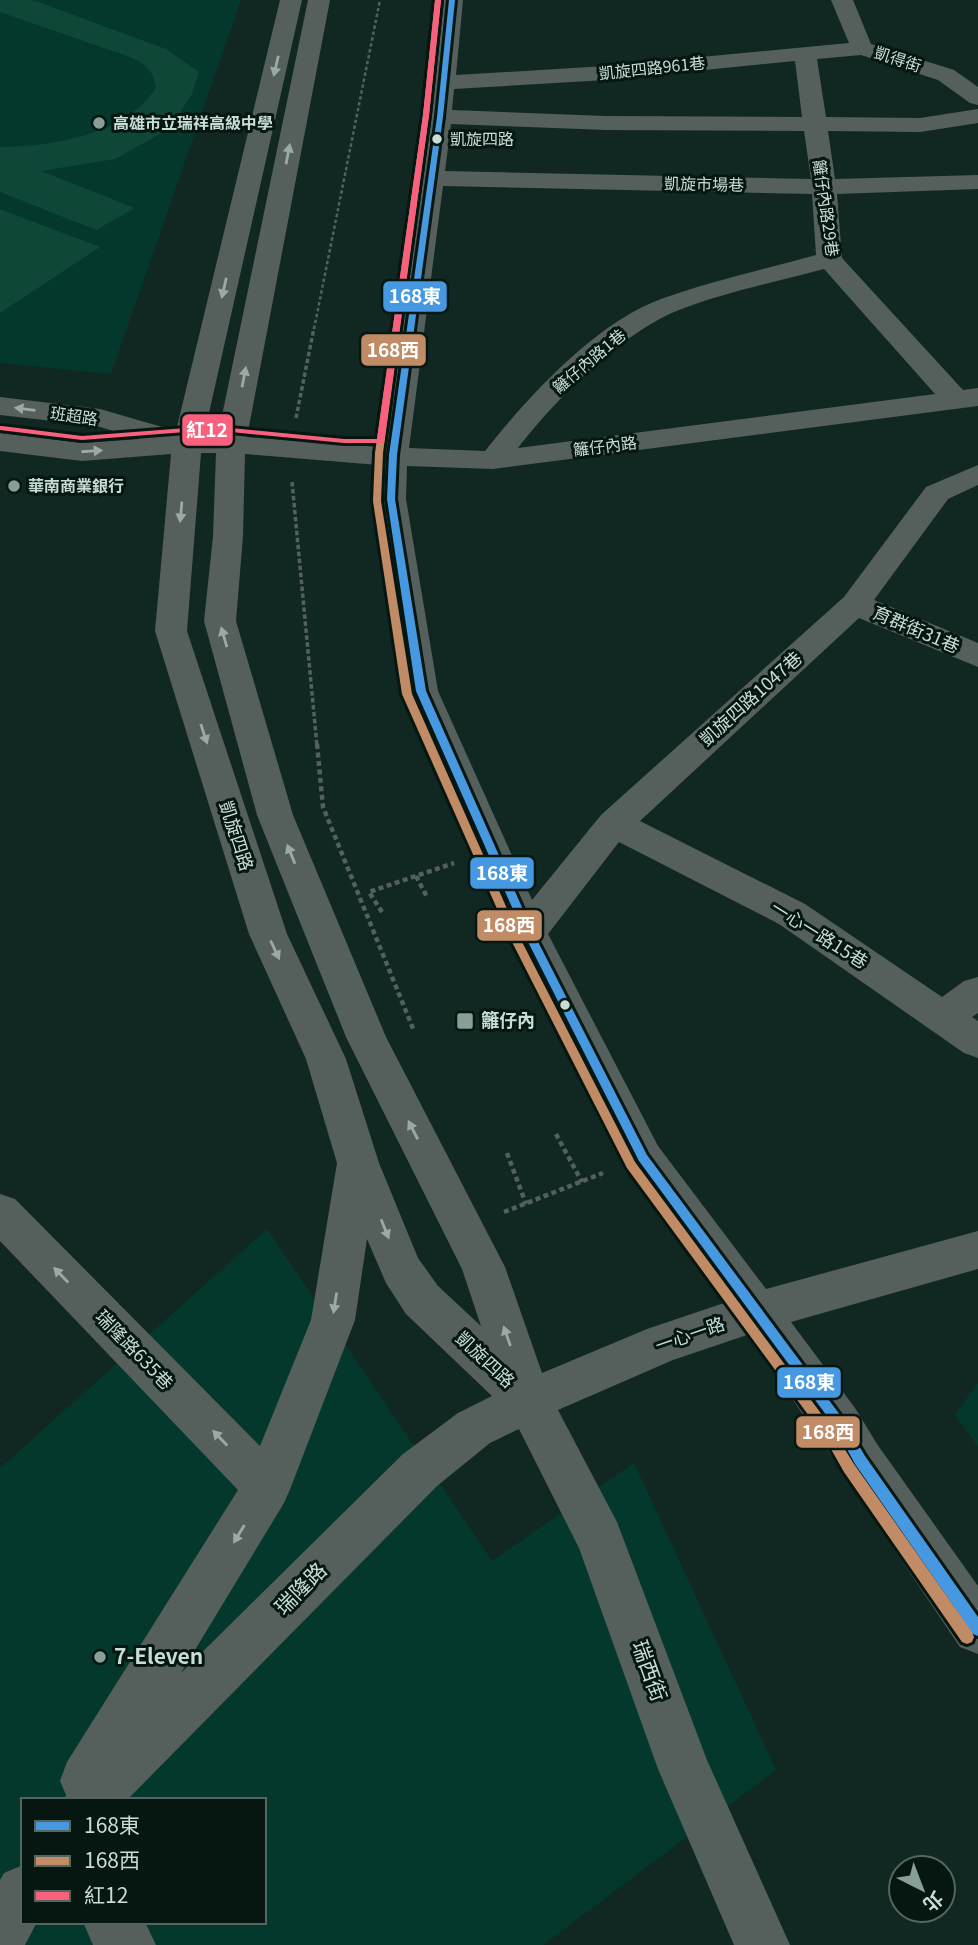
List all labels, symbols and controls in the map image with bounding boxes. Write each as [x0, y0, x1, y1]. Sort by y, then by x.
street label: 凱得街 [872, 39, 925, 77]
street label: 凱旋四路961巷 [598, 49, 706, 85]
one-way arrow [270, 56, 281, 78]
place label: 高雄市立瑞祥高級中學 [113, 110, 273, 134]
marker: 高雄市立瑞祥高級中學 [91, 115, 107, 131]
place label: 凱旋四路 [450, 126, 514, 150]
marker: 凱旋四路 [430, 132, 444, 146]
one-way arrow [283, 143, 294, 165]
street label: 籬仔內路29巷 [808, 158, 846, 258]
street label: 凱旋市場巷 [664, 170, 744, 196]
one-way arrow [218, 277, 229, 299]
line badge: 168東 [382, 280, 448, 313]
text: 168東 [389, 281, 441, 308]
street label: 籬仔內路1巷 [547, 322, 630, 398]
line badge: 168西 [360, 333, 427, 367]
text: 168西 [367, 335, 419, 362]
one-way arrow [239, 366, 250, 388]
street label: 班超路 [49, 400, 100, 430]
one-way arrow [14, 404, 36, 415]
line badge: 紅12 [181, 413, 234, 447]
text: 紅12 [186, 415, 228, 442]
street label: 籬仔內路 [572, 429, 638, 461]
one-way arrow [81, 445, 103, 456]
place label: 華南商業銀行 [28, 473, 124, 497]
marker: 華南商業銀行 [6, 478, 22, 494]
one-way arrow [175, 501, 186, 523]
street label: 育群街31巷 [869, 598, 964, 658]
one-way arrow [219, 626, 229, 647]
street label: 凱旋四路1047巷 [693, 644, 807, 751]
one-way arrow [199, 723, 209, 744]
street label: 凱旋四路 [214, 797, 261, 874]
one-way arrow [286, 844, 297, 865]
line badge: 168東 [469, 856, 535, 890]
text: 168東 [476, 858, 528, 885]
street label: 一心一路15巷 [767, 893, 874, 973]
line badge: 168西 [476, 909, 543, 942]
text: 168西 [483, 910, 535, 937]
one-way arrow [269, 940, 281, 960]
unlabelled marker [558, 998, 572, 1012]
place label: 籬仔內 [481, 1006, 535, 1032]
marker: 籬仔內 [455, 1011, 475, 1031]
one-way arrow [407, 1119, 419, 1139]
one-way arrow [380, 1219, 391, 1240]
one-way arrow [53, 1267, 69, 1283]
one-way arrow [329, 1292, 340, 1314]
street label: 瑞隆路635巷 [91, 1303, 180, 1394]
street label: 一心一路 [651, 1309, 728, 1357]
street label: 凱旋四路 [451, 1324, 522, 1393]
one-way arrow [501, 1326, 512, 1347]
line badge: 168東 [776, 1366, 842, 1399]
text: 168東 [783, 1367, 835, 1394]
line badge: 168西 [795, 1415, 861, 1449]
text: 168西 [802, 1417, 854, 1444]
one-way arrow [212, 1430, 228, 1447]
one-way arrow [232, 1525, 245, 1544]
street label: 瑞隆路 [267, 1555, 332, 1620]
street label: 瑞西街 [626, 1636, 676, 1705]
place label: 7-Eleven [114, 1640, 203, 1670]
marker: 7-Eleven [92, 1649, 108, 1665]
legend [21, 1798, 266, 1924]
text: 168東 [84, 1809, 140, 1839]
text: 168西 [84, 1844, 140, 1874]
north arrow [887, 1854, 957, 1924]
text: 紅12 [84, 1879, 128, 1909]
text: 北 [918, 1886, 950, 1919]

